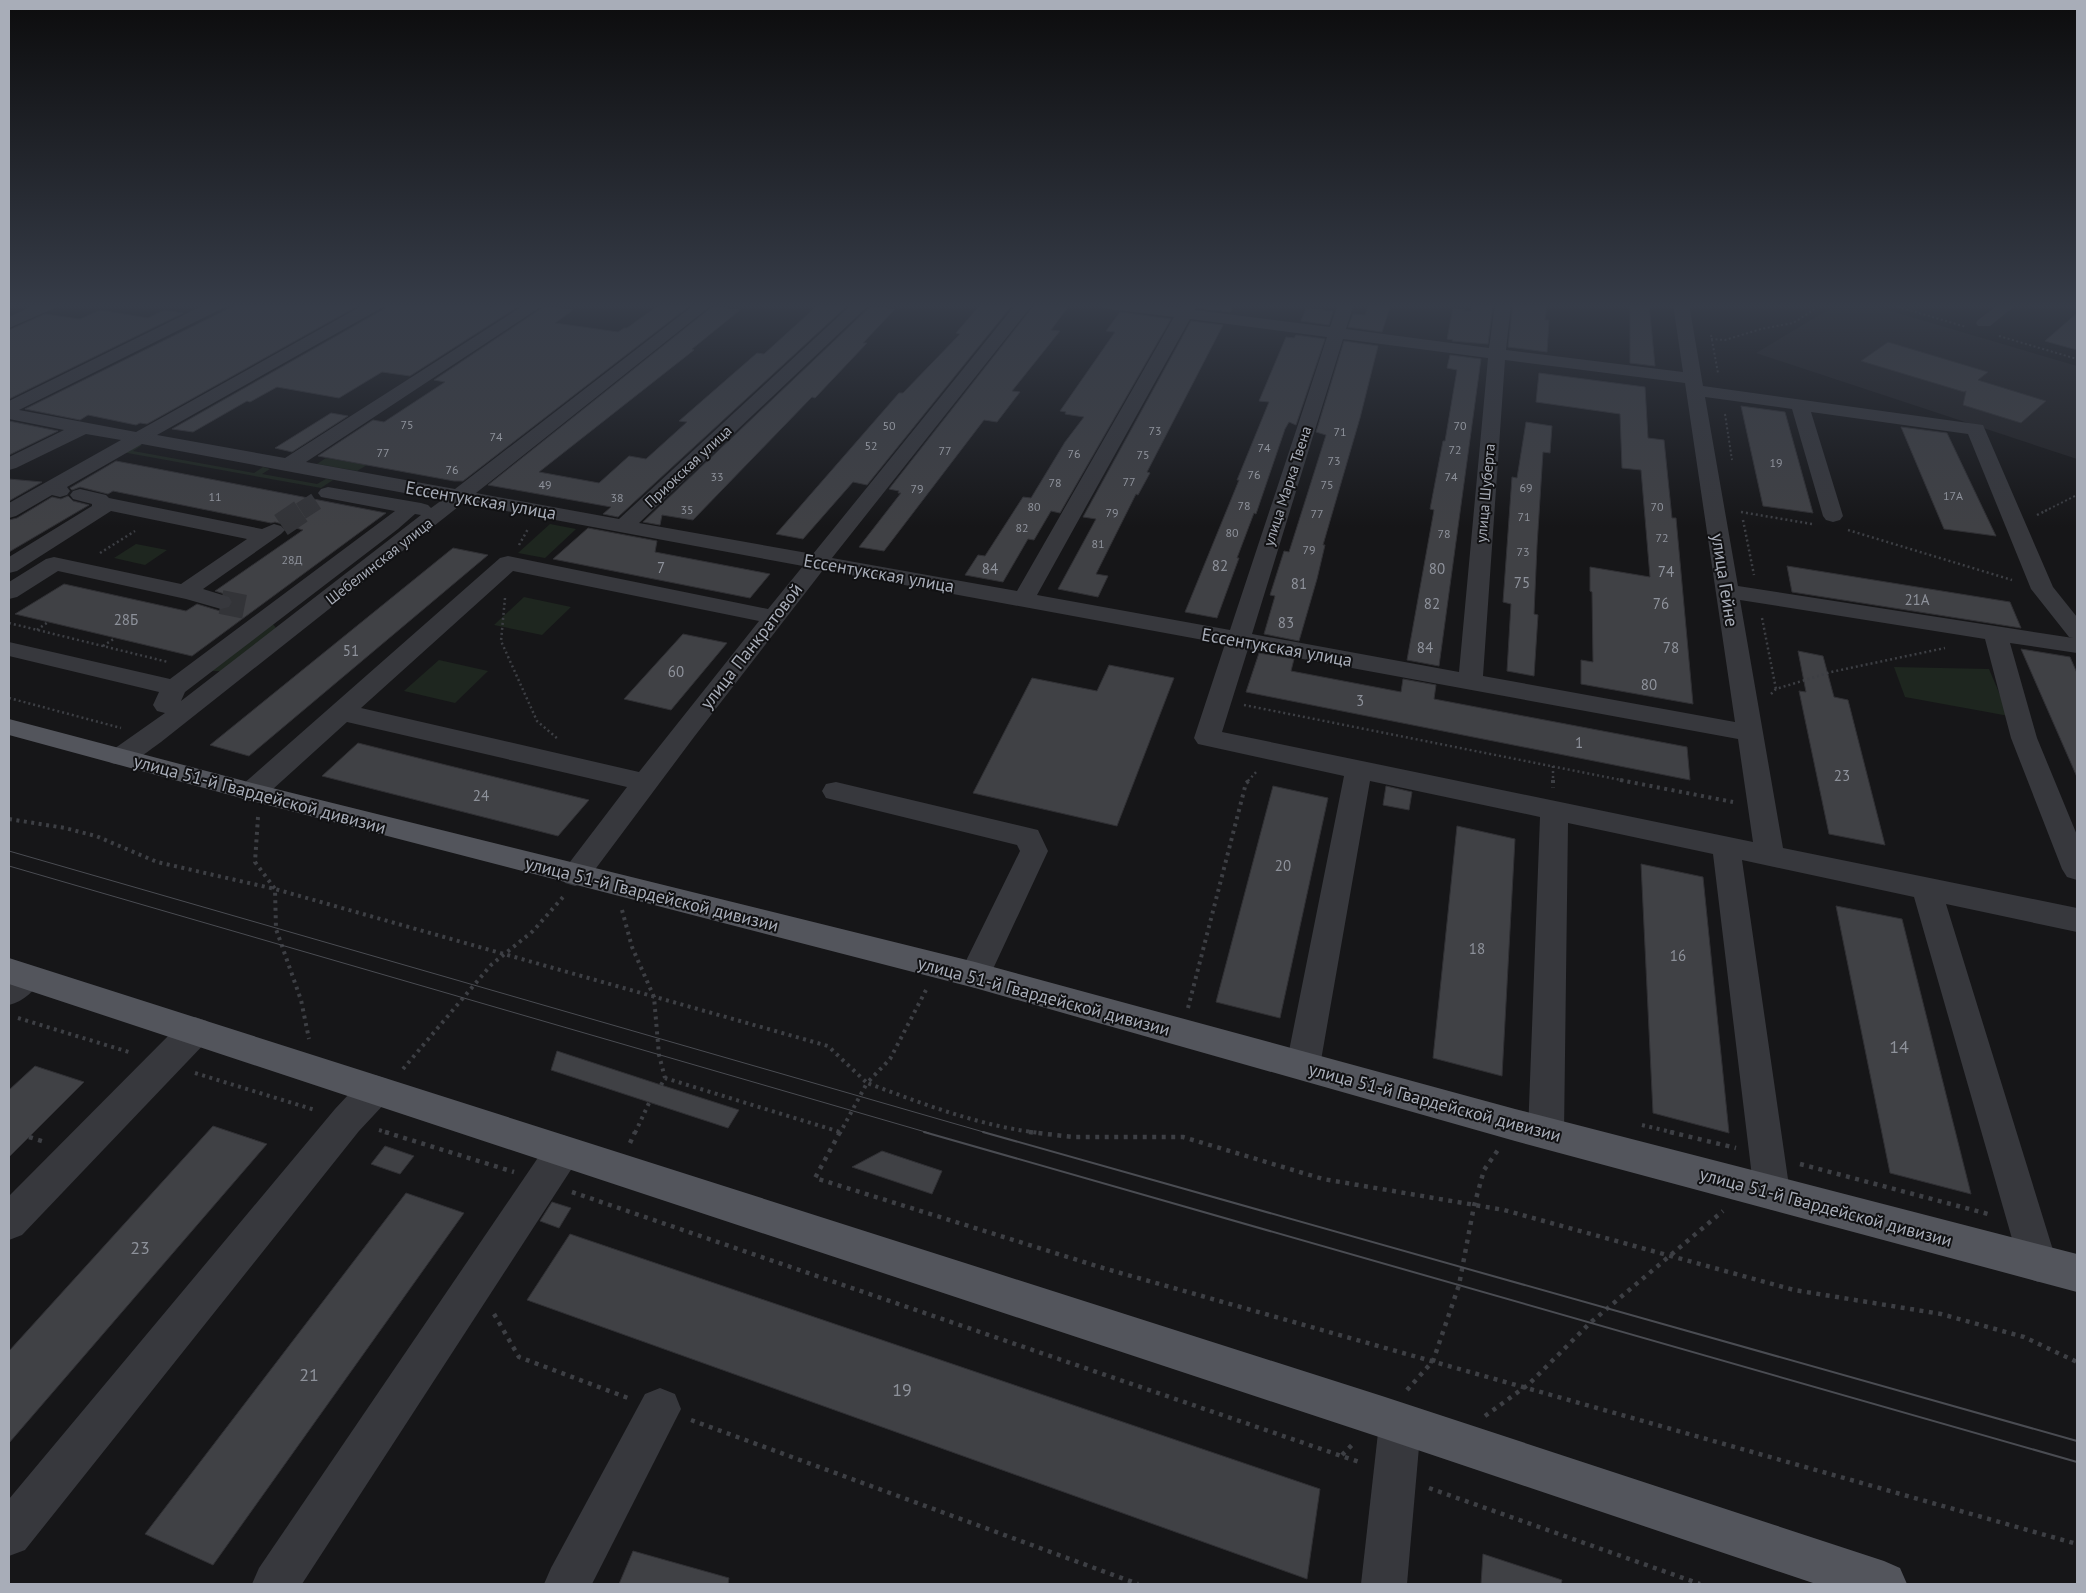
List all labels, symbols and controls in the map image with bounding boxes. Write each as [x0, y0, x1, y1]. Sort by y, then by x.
house number: 75 [400, 417, 414, 432]
house number: 50 [882, 418, 896, 433]
house number: 70 [1453, 418, 1467, 433]
street label: Приокская улица [641, 421, 735, 511]
house number: 73 [1148, 423, 1162, 438]
street label: улица Марка Твена [1259, 424, 1315, 548]
house number: 71 [1333, 424, 1347, 439]
house number: 74 [489, 429, 503, 444]
house number: 52 [864, 438, 878, 453]
house number: 74 [1257, 440, 1271, 455]
house number: 72 [1448, 442, 1462, 457]
house number: 77 [938, 443, 952, 458]
street label: улица Шуберта [1471, 443, 1499, 543]
house number: 77 [376, 445, 390, 460]
house number: 76 [1067, 446, 1081, 461]
house number: 75 [1136, 447, 1150, 462]
house number: 73 [1327, 453, 1341, 468]
house number: 19 [1769, 455, 1783, 470]
house number: 76 [445, 462, 459, 477]
house number: 76 [1247, 467, 1261, 482]
house number: 33 [710, 469, 724, 484]
house number: 74 [1444, 469, 1458, 484]
house number: 77 [1122, 474, 1136, 489]
street label: Ессентукская улица [404, 475, 558, 525]
house number: 78 [1048, 475, 1062, 490]
house number: 49 [538, 477, 552, 492]
house number: 75 [1320, 477, 1334, 492]
house number: 69 [1519, 480, 1533, 495]
house number: 79 [910, 481, 924, 496]
house number: 17А [1943, 488, 1963, 503]
house number: 11 [208, 489, 222, 504]
house number: 38 [610, 490, 624, 505]
house number: 78 [1237, 498, 1251, 513]
house number: 80 [1027, 499, 1041, 514]
house number: 70 [1650, 499, 1664, 514]
house number: 35 [680, 502, 694, 517]
house number: 79 [1105, 505, 1119, 520]
house number: 77 [1310, 506, 1324, 521]
house number: 71 [1517, 509, 1531, 524]
street label: Шебелинская улица [322, 513, 436, 609]
house number: 82 [1015, 520, 1029, 535]
house number: 80 [1225, 525, 1239, 540]
house number: 78 [1437, 526, 1451, 541]
house number: 72 [1655, 530, 1669, 545]
street label: улица Гейне [1706, 532, 1744, 628]
house number: 81 [1091, 536, 1105, 551]
house number: 79 [1302, 542, 1316, 557]
house number: 73 [1516, 544, 1530, 559]
street label: Ессентукская улица [802, 548, 956, 598]
house number: 28Д [281, 552, 303, 567]
house number: 82 [1212, 556, 1228, 575]
house number: 7 [657, 558, 665, 577]
house number: 84 [982, 559, 998, 578]
house number: 80 [1429, 559, 1445, 578]
house number: 74 [1658, 562, 1674, 581]
house number: 75 [1514, 573, 1530, 592]
house number: 81 [1291, 574, 1307, 593]
street label: улица Панкратовой [695, 578, 807, 714]
house number: 21А [1904, 590, 1930, 609]
house number: 82 [1424, 594, 1440, 613]
house number: 76 [1653, 594, 1669, 613]
house number: 28Б [114, 610, 138, 629]
house number: 83 [1278, 613, 1294, 632]
street label: Ессентукская улица [1200, 622, 1354, 672]
house number: 84 [1417, 638, 1433, 657]
house number: 78 [1663, 638, 1679, 657]
house number: 51 [343, 641, 359, 660]
house number: 60 [668, 662, 684, 681]
house number: 80 [1641, 675, 1657, 694]
house number: 3 [1356, 691, 1364, 710]
house number: 1 [1575, 733, 1583, 752]
street label: улица 51-й Гвардейской дивизии [131, 749, 389, 839]
house number: 23 [1834, 766, 1850, 785]
house number: 24 [473, 786, 489, 805]
street label: улица 51-й Гвардейской дивизии [523, 851, 781, 937]
house number: 20 [1275, 856, 1291, 875]
house number: 18 [1469, 939, 1485, 958]
house number: 16 [1670, 946, 1686, 965]
street label: улица 51-й Гвардейской дивизии [915, 951, 1173, 1041]
house number: 14 [1889, 1035, 1909, 1058]
street label: улица 51-й Гвардейской дивизии [1306, 1057, 1564, 1147]
street label: улица 51-й Гвардейской дивизии [1697, 1162, 1955, 1252]
house number: 23 [130, 1236, 150, 1259]
house number: 21 [299, 1363, 319, 1386]
house number: 19 [892, 1378, 912, 1401]

